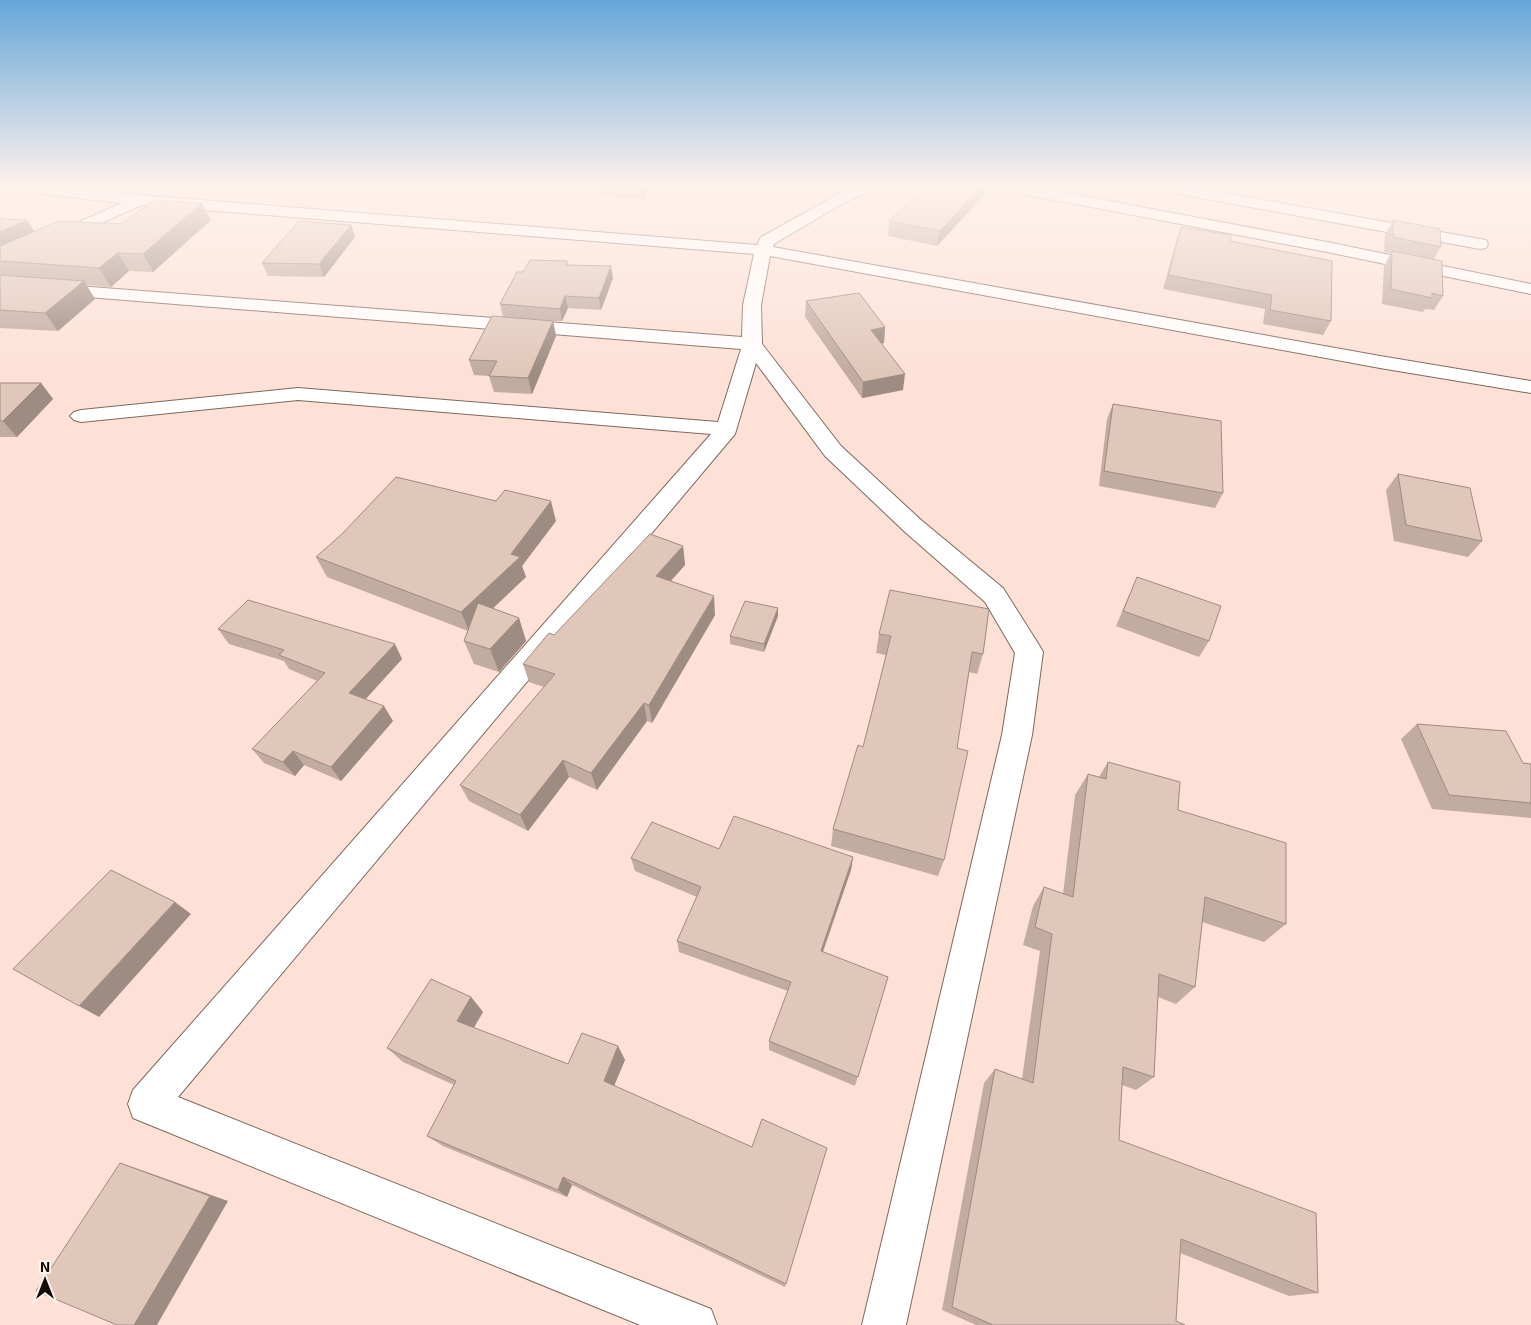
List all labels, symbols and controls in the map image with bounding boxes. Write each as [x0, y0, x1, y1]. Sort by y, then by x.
north arrow [20, 1255, 70, 1305]
text: N [40, 1258, 50, 1275]

